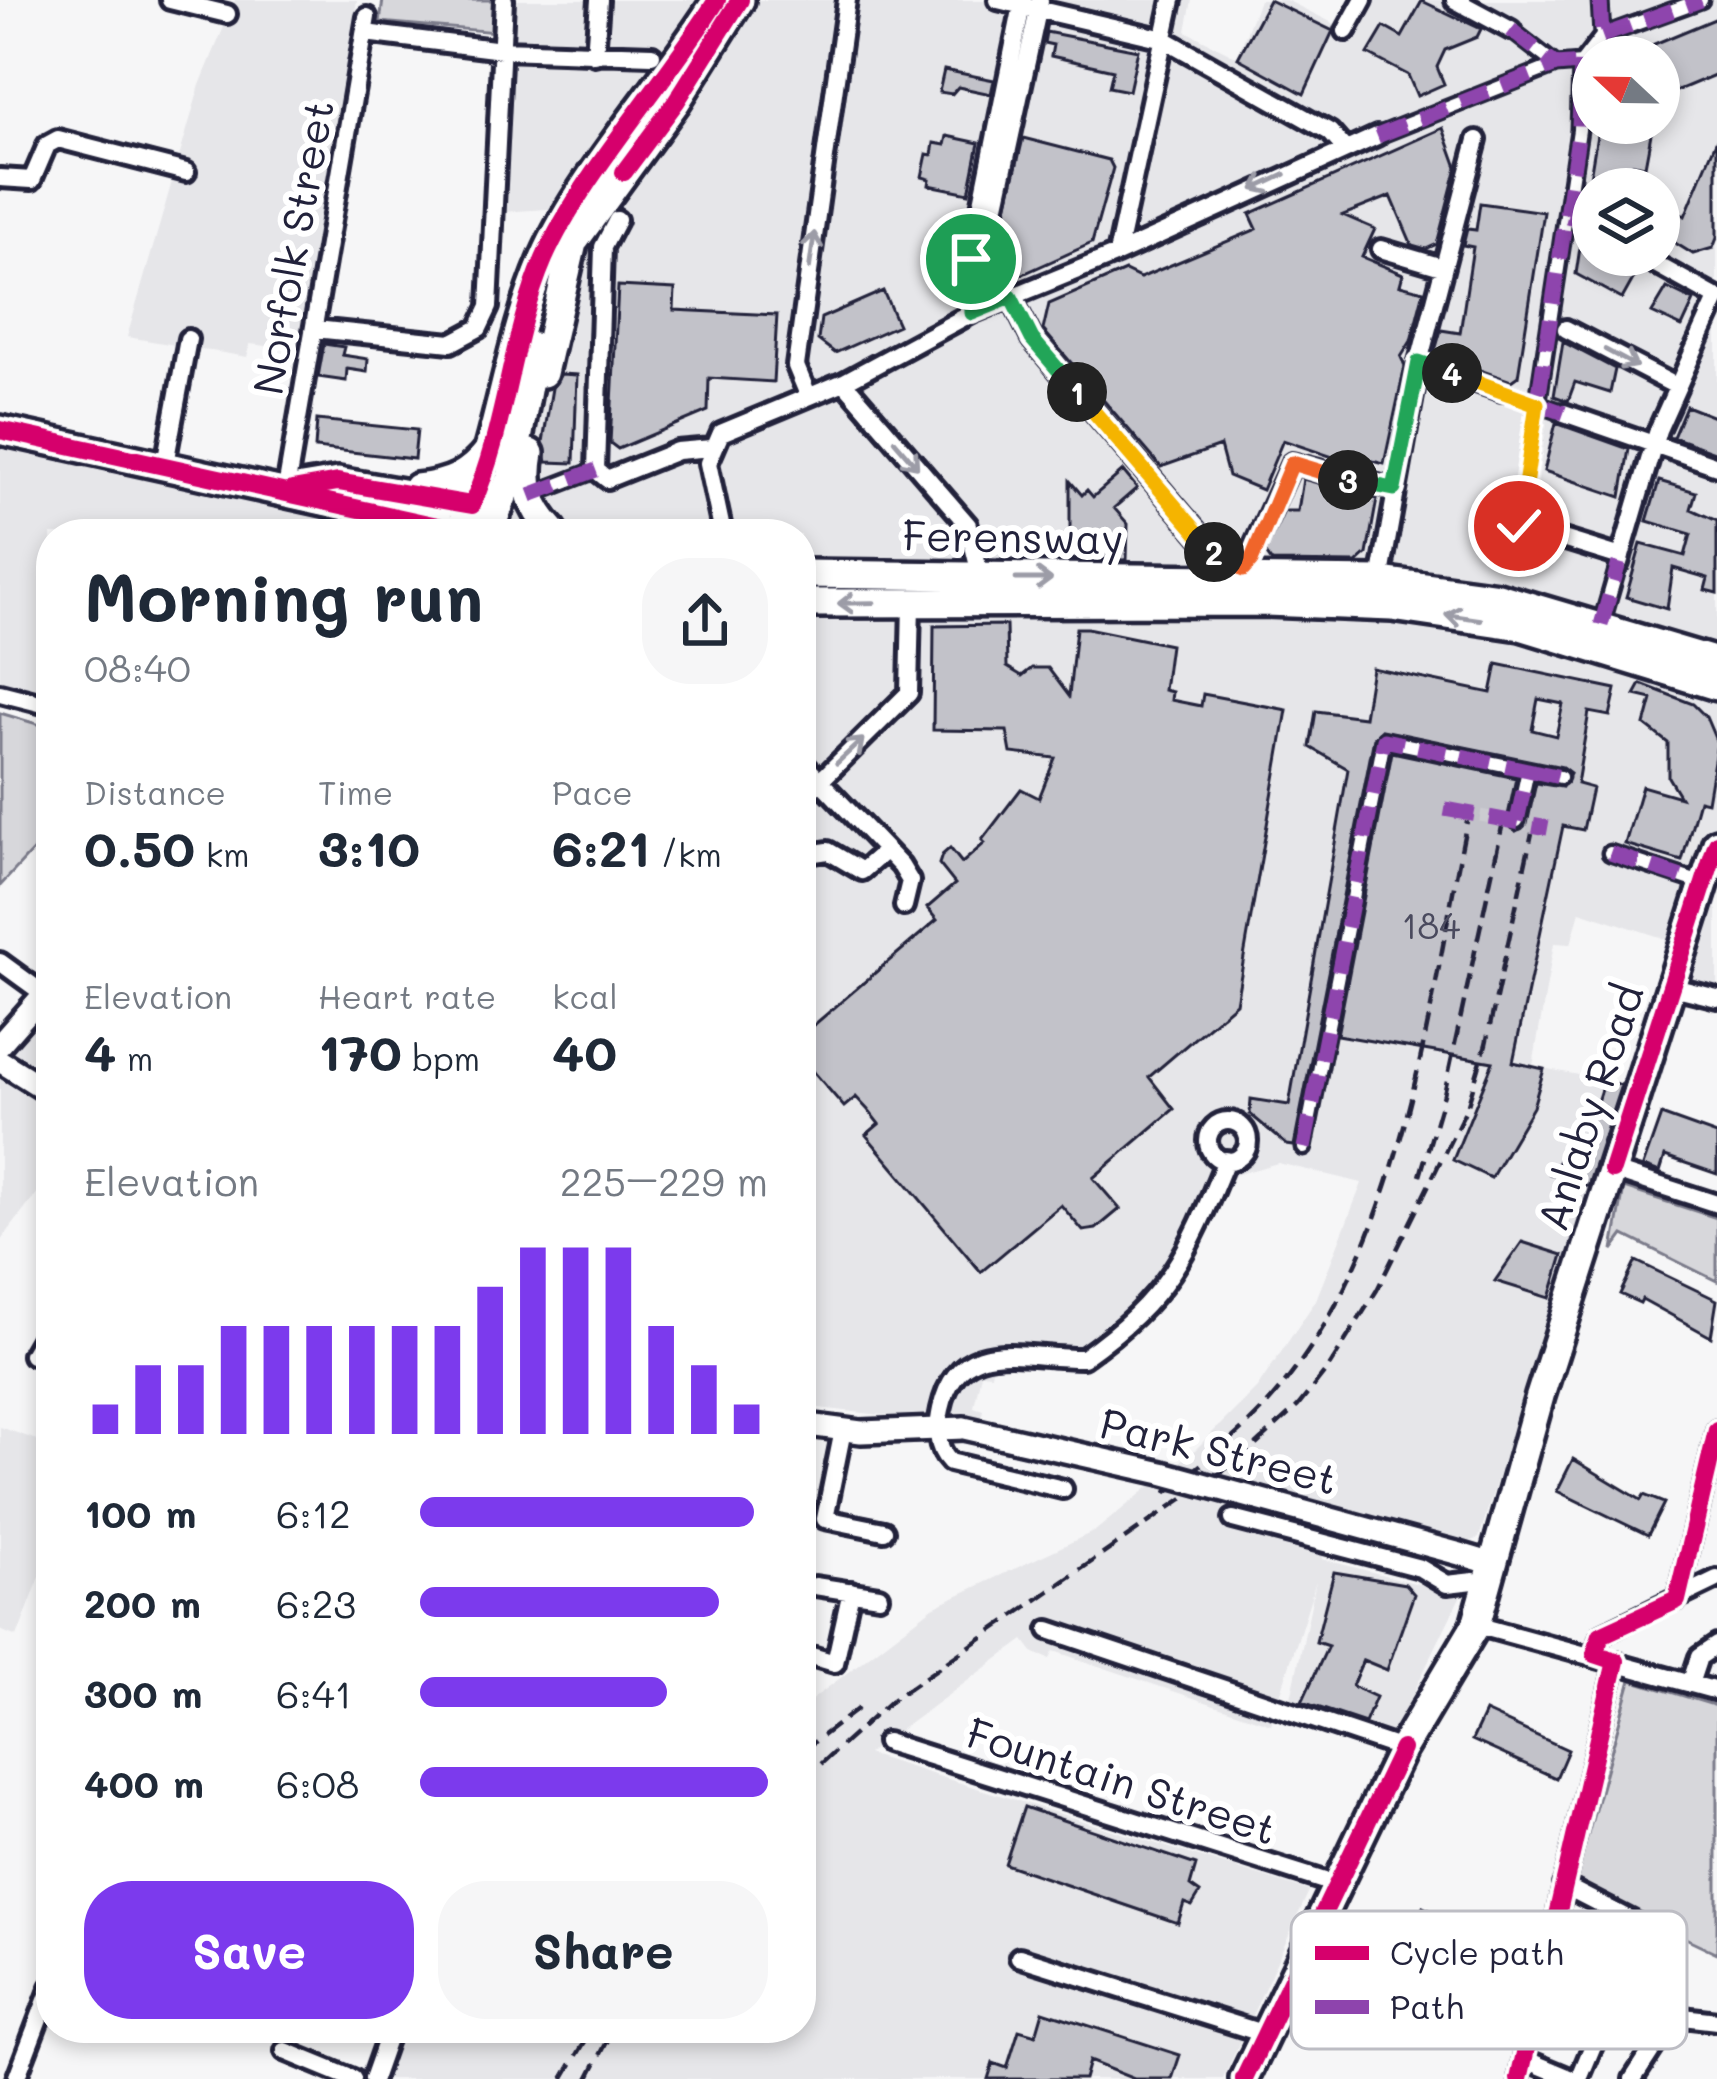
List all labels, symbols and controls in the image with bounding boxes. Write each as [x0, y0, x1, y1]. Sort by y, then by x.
north arrow [1572, 36, 1680, 144]
map controls [1572, 36, 1680, 276]
street label: Norfolk Street [239, 95, 345, 399]
button: layers [1572, 168, 1680, 276]
one-way arrow [1252, 173, 1288, 195]
pin [920, 208, 1022, 310]
icon: arrive [938, 226, 1004, 292]
one-way arrow [801, 231, 824, 270]
pin: 4 [1422, 343, 1482, 403]
one-way arrow [1603, 347, 1638, 370]
text: 4 [1442, 351, 1462, 394]
pin: 1 [1047, 362, 1107, 422]
text: 1 [1070, 370, 1084, 413]
one-way arrow [892, 438, 919, 468]
pin: 3 [1318, 450, 1378, 510]
text: 3 [1338, 458, 1358, 501]
pin [1468, 475, 1570, 577]
icon: check [1486, 493, 1552, 559]
street label: Ferensway [902, 507, 1124, 565]
pin: 2 [1184, 522, 1244, 582]
text: 2 [1205, 530, 1223, 573]
text: Morning run [84, 553, 483, 639]
button: share [642, 558, 768, 684]
one-way arrow [1014, 568, 1053, 590]
one-way arrow [837, 591, 876, 614]
one-way arrow [1445, 605, 1484, 628]
text: 08:40 [84, 641, 191, 692]
one-way arrow [835, 738, 865, 765]
text: Distance [84, 770, 226, 813]
text: Time [318, 770, 393, 813]
text: Pace [552, 770, 633, 813]
text: 0.50 [84, 813, 195, 880]
text: 3:10 [318, 813, 420, 880]
text: 6:21 [552, 813, 650, 880]
text: km [195, 832, 249, 875]
text: /km [650, 832, 722, 875]
house number: 184 [1401, 901, 1461, 948]
text: Elevation [84, 974, 232, 1017]
text: Heart rate [318, 974, 496, 1017]
text: kcal [552, 974, 618, 1017]
street label: Anlaby Road [1523, 977, 1655, 1237]
text: 4 [84, 1017, 116, 1084]
text: 170 [318, 1017, 402, 1084]
text: 40 [552, 1017, 617, 1084]
text: m [116, 1036, 153, 1079]
text: bpm [402, 1036, 480, 1079]
text: Elevation [84, 1155, 259, 1206]
text: 225–229 m [560, 1155, 768, 1206]
street label: Park Street [1095, 1394, 1343, 1506]
text: 100 m [84, 1487, 196, 1538]
text: 6:12 [276, 1487, 351, 1538]
text: 200 m [84, 1577, 201, 1628]
text: 6:23 [276, 1577, 356, 1628]
text: 300 m [84, 1667, 203, 1718]
text: 6:41 [276, 1667, 352, 1718]
street label: Fountain Street [960, 1704, 1284, 1856]
text: 400 m [84, 1757, 204, 1808]
text: 6:08 [276, 1757, 359, 1808]
button: Save [84, 1881, 414, 2019]
button: Share [438, 1881, 768, 2019]
legend [1291, 1911, 1687, 2049]
text: Cycle path [1390, 1930, 1564, 1974]
text: Path [1390, 1984, 1464, 2027]

